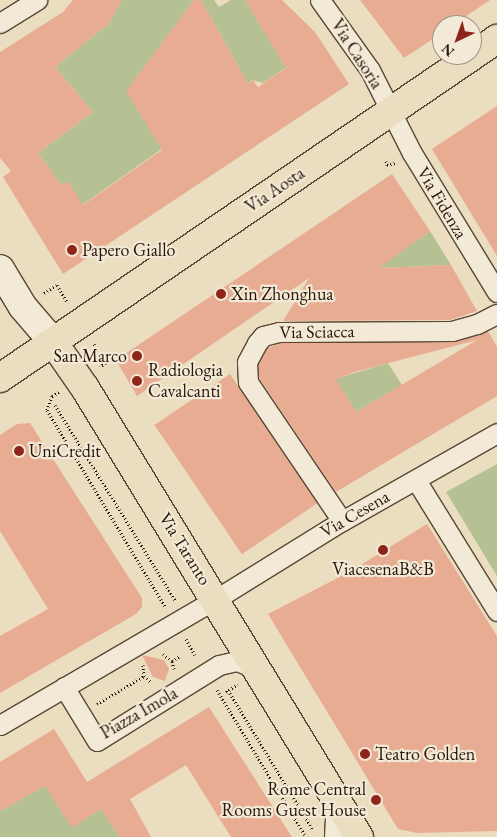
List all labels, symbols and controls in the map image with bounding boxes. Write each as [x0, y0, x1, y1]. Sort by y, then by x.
street label: Via Casoria [326, 15, 388, 93]
north arrow [432, 15, 482, 65]
text: N [437, 40, 458, 61]
street label: Via Aosta [241, 162, 309, 218]
street label: Via Fidenza [412, 163, 472, 243]
place label: Papero Giallo [82, 239, 175, 261]
marker: Papero Giallo [66, 244, 78, 256]
place label: Xin Zhonghua [231, 283, 334, 305]
marker: Xin Zhonghua [215, 288, 227, 300]
street label: Via Sciacca [279, 321, 355, 343]
place label: San Marco [53, 345, 127, 367]
marker: San Marco [131, 350, 143, 362]
place label: Radiologia Cavalcanti [148, 360, 223, 402]
marker: Radiologia Cavalcanti [130, 374, 144, 388]
place label: UniCredit [29, 440, 101, 462]
marker: UniCredit [13, 445, 25, 457]
street label: Via Cesena [317, 486, 393, 542]
street label: Via Taranto [154, 509, 216, 589]
marker: ViacesenaB&B [377, 544, 389, 556]
place label: ViacesenaB&B [332, 558, 434, 580]
street label: Piazza Imola [96, 682, 182, 744]
place label: Teatro Golden [375, 743, 475, 765]
marker: Teatro Golden [359, 748, 371, 760]
place label: Rome Central Rooms Guest House [221, 779, 366, 822]
marker: Rome Central Rooms Guest House [370, 794, 382, 806]

